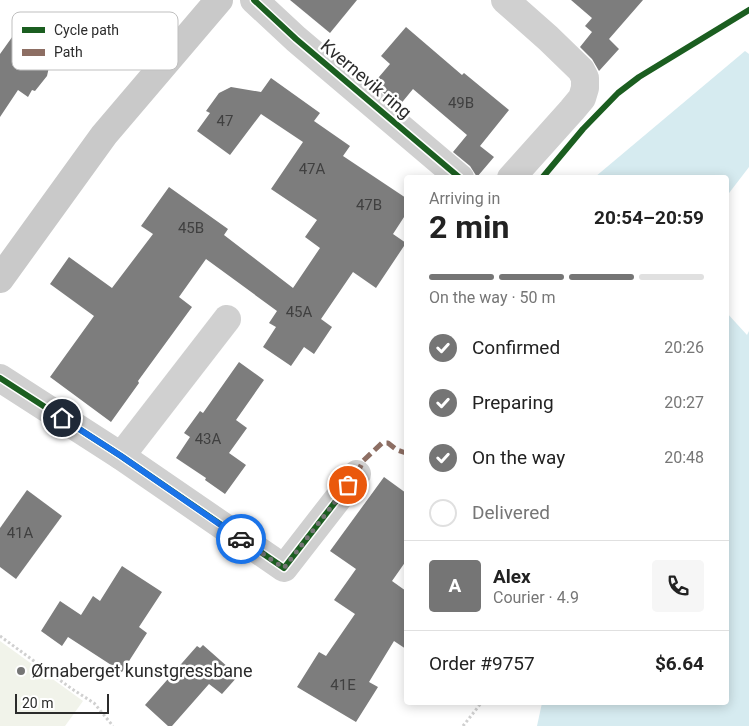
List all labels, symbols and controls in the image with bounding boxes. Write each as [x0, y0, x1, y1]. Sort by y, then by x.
legend [12, 12, 178, 70]
text: Cycle path [54, 22, 119, 38]
street label: Kvernevik ring [317, 35, 416, 123]
text: Path [54, 44, 83, 60]
house number: 49B [448, 94, 474, 112]
house number: 47 [217, 112, 233, 130]
house number: 47A [299, 160, 326, 178]
text: Arriving in [429, 189, 500, 208]
house number: 47B [356, 196, 382, 214]
text: 20:54–20:59 [594, 206, 704, 229]
text: 2 min [429, 208, 509, 246]
house number: 45B [178, 219, 204, 237]
text: On the way · 50 m [429, 288, 556, 307]
house number: 45A [286, 303, 313, 321]
icon: check [429, 334, 457, 362]
text: Confirmed [472, 336, 560, 359]
text: 20:26 [664, 338, 704, 357]
icon: check [429, 389, 457, 417]
text: Preparing [472, 391, 554, 414]
text: 20:27 [664, 393, 704, 412]
pin [41, 397, 83, 439]
icon: home [48, 404, 76, 432]
house number: 43A [195, 430, 222, 448]
icon: check [429, 444, 457, 472]
text: On the way [472, 446, 565, 469]
text: 20:48 [664, 448, 704, 467]
pin [327, 464, 369, 506]
icon: bag [334, 471, 362, 499]
text: Delivered [472, 501, 550, 524]
courier [216, 514, 266, 564]
house number: 41A [7, 524, 34, 542]
icon: car [227, 525, 255, 553]
button: phone [652, 560, 704, 612]
text: Alex [493, 565, 531, 588]
text: A [449, 574, 461, 597]
text: Courier · 4.9 [493, 588, 579, 607]
text: Order #9757 [429, 652, 535, 675]
text: $6.64 [655, 652, 704, 675]
place label: Ørnaberget kunstgressbane [31, 660, 253, 681]
marker: Ørnaberget kunstgressbane [15, 665, 27, 677]
house number: 41E [330, 676, 356, 694]
scale bar [15, 691, 109, 714]
text: 20 m [22, 695, 54, 711]

